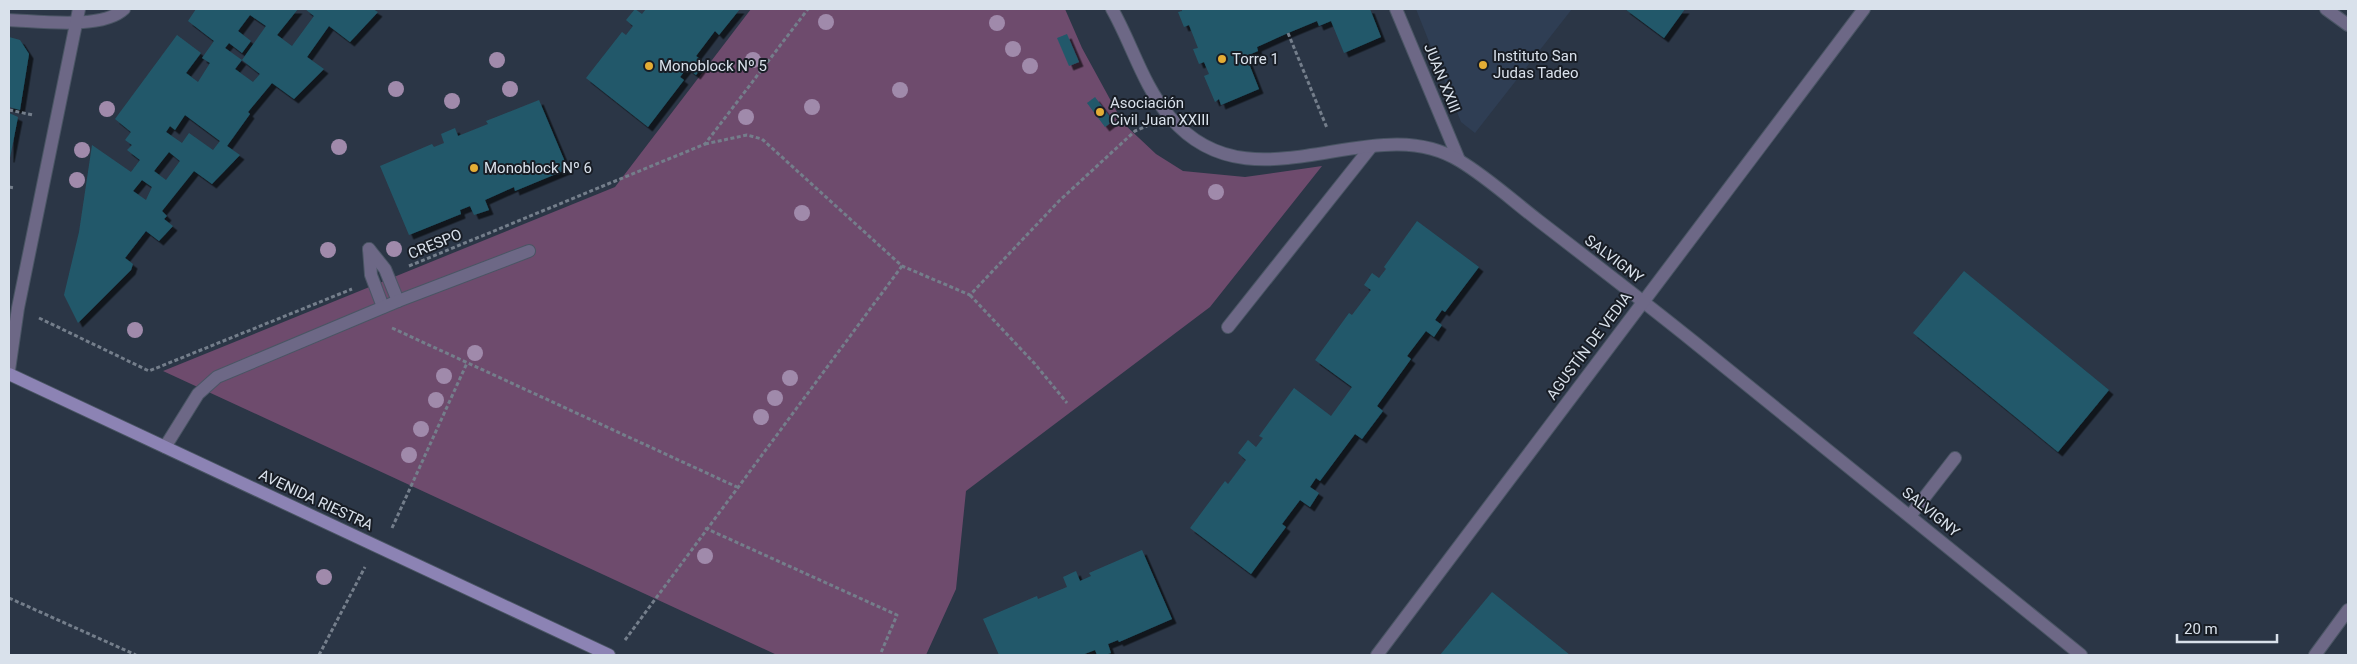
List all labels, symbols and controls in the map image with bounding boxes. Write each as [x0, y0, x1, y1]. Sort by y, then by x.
street label: JUAN XXIII [1420, 41, 1464, 115]
place label: Instituto San Judas Tadeo [1493, 47, 1579, 82]
place label: Torre 1 [1232, 50, 1279, 68]
marker: Torre 1 [1216, 53, 1228, 65]
place label: Monoblock Nº 5 [659, 57, 767, 75]
marker: Instituto San Judas Tadeo [1477, 59, 1489, 71]
marker: Monoblock Nº 5 [643, 60, 655, 72]
place label: Asociación Civil Juan XXIII [1110, 94, 1209, 129]
marker: Asociación Civil Juan XXIII [1094, 106, 1106, 118]
place label: Monoblock Nº 6 [484, 159, 592, 177]
marker: Monoblock Nº 6 [468, 162, 480, 174]
street label: CRESPO [406, 225, 464, 263]
street label: SALVIGNY [1581, 231, 1647, 287]
street label: AGUSTÍN DE VEDIA [1543, 288, 1635, 403]
street label: AVENIDA RIESTRA [256, 466, 376, 534]
street label: SALVIGNY [1899, 483, 1963, 541]
scale bar [2177, 612, 2277, 644]
text: 20 m [2184, 620, 2218, 638]

